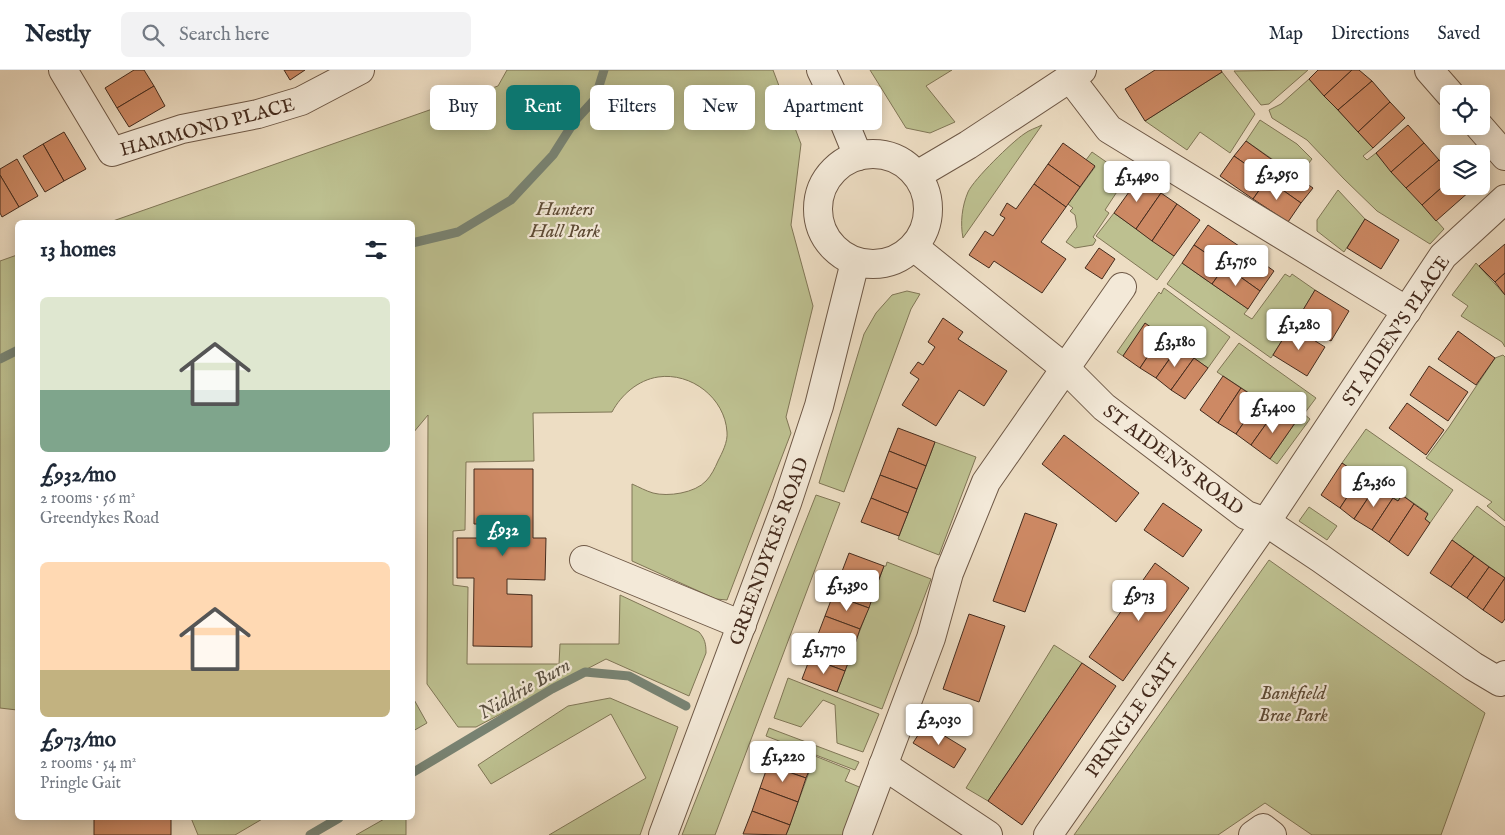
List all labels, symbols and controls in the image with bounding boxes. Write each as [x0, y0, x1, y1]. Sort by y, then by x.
search box [121, 12, 471, 57]
text: Nestly [25, 19, 91, 50]
icon: search [139, 21, 167, 49]
text: Search here [179, 23, 269, 47]
text: Map [1269, 23, 1303, 46]
text: Directions [1331, 23, 1409, 46]
text: Saved [1437, 23, 1480, 46]
chip: Buy [430, 85, 496, 130]
chip: Rent [506, 85, 580, 130]
chip: Filters [590, 85, 674, 130]
chip: New [684, 85, 755, 130]
chip: Apartment [765, 85, 882, 130]
map controls [1440, 85, 1490, 195]
button: locate [1440, 85, 1490, 135]
street label: HAMMOND PLACE [118, 93, 297, 163]
button: layers [1440, 145, 1490, 195]
pin: £2,950 [1236, 158, 1318, 201]
pin: £1,490 [1096, 160, 1178, 203]
text: £2,950 [1255, 165, 1299, 185]
text: £1,490 [1115, 167, 1159, 187]
park label: Hunters Hall Park [529, 198, 601, 244]
icon: filters [362, 236, 390, 264]
text: 13 homes [40, 237, 116, 264]
pin: £1,750 [1195, 244, 1277, 287]
text: £1,750 [1215, 251, 1257, 271]
street label: ST AIDEN'S PLACE [1337, 251, 1456, 411]
pin: £1,280 [1258, 308, 1340, 351]
text: £1,280 [1278, 315, 1320, 335]
pin: £3,180 [1134, 326, 1216, 368]
icon: home [170, 329, 260, 419]
text: £3,180 [1154, 332, 1196, 352]
pin: £1,400 [1232, 392, 1314, 434]
text: £1,400 [1250, 398, 1296, 418]
street label: ST AIDEN'S ROAD [1098, 400, 1248, 521]
street label: GREENDYKES ROAD [725, 454, 815, 649]
text: £932/mo [40, 462, 116, 489]
pin: £2,360 [1333, 466, 1415, 508]
text: £2,360 [1352, 472, 1396, 492]
text: 2 rooms · 56 m² [40, 489, 135, 509]
text: Greendykes Road [40, 509, 159, 529]
pin: £932 [473, 514, 533, 557]
text: £932 [487, 521, 519, 541]
pin: £1,390 [806, 570, 888, 612]
text: £1,390 [826, 576, 868, 596]
pin: £973 [1109, 580, 1169, 622]
text: £973 [1123, 586, 1155, 606]
icon: home [170, 594, 260, 684]
pin: £1,770 [783, 632, 865, 675]
text: £1,770 [802, 639, 846, 659]
street label: PRINGLE GAIT [1081, 650, 1184, 783]
water label: Niddrie Burn [474, 653, 575, 726]
park label: Bankfield Brae Park [1258, 682, 1328, 728]
pin: £2,030 [898, 704, 980, 746]
text: £2,030 [917, 710, 961, 730]
text: £973/mo [40, 727, 116, 754]
pin: £1,220 [742, 740, 824, 783]
text: £1,220 [761, 747, 805, 767]
text: 2 rooms · 54 m² [40, 754, 137, 774]
text: Pringle Gait [40, 774, 121, 794]

